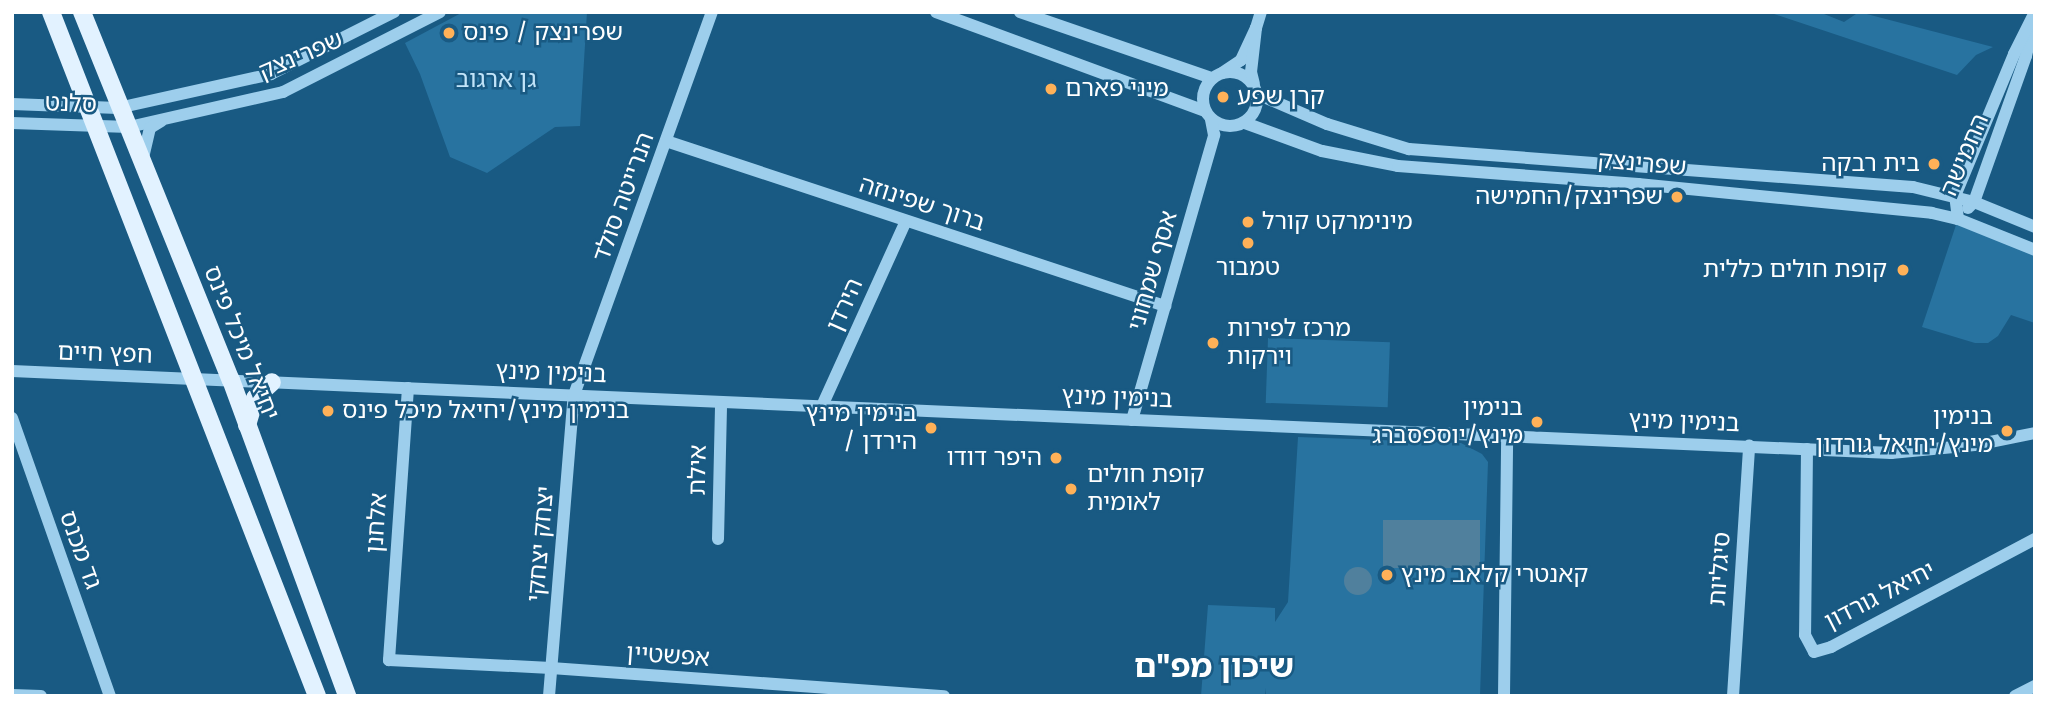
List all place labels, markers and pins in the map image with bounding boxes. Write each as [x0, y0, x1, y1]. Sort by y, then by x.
place label: שפרינצק / פינס [463, 19, 623, 47]
marker: שפרינצק / פינס [441, 25, 457, 41]
place label: מיני פארם [1065, 75, 1169, 103]
marker: מיני פארם [1043, 81, 1059, 97]
place label: קרן שפע [1237, 83, 1325, 111]
marker: קרן שפע [1215, 89, 1231, 105]
place label: בית רבקה [1821, 150, 1920, 178]
marker: בית רבקה [1926, 156, 1942, 172]
place label: שפרינצק/החמישה [1475, 183, 1663, 211]
marker: שפרינצק/החמישה [1669, 189, 1685, 205]
place label: מינימרקט קורל [1262, 208, 1413, 236]
marker: מינימרקט קורל [1240, 214, 1256, 230]
marker: טמבור [1240, 235, 1256, 251]
place label: טמבור [1216, 254, 1280, 282]
place label: קופת חולים כללית [1703, 256, 1887, 284]
marker: קופת חולים כללית [1893, 260, 1913, 280]
place label: מרכז לפירות וירקות [1227, 315, 1351, 371]
marker: מרכז לפירות וירקות [1205, 335, 1221, 351]
place label: בנימין מינץ/יוספסברג [1372, 394, 1523, 450]
place label: בנימין מינץ/יחיאל מיכל פינס [342, 397, 630, 425]
place label: בנימין מינץ / הירדן [806, 400, 917, 456]
marker: בנימין מינץ/יחיאל מיכל פינס [320, 403, 336, 419]
place label: בנימין מינץ/יחיאל גורדון [1815, 403, 1993, 459]
marker: בנימין מינץ/יוספסברג [1529, 414, 1545, 430]
marker: בנימין מינץ / הירדן [923, 420, 939, 436]
marker: בנימין מינץ/יחיאל גורדון [1999, 423, 2015, 439]
place label: היפר דודו [947, 444, 1042, 472]
marker: היפר דודו [1048, 450, 1064, 466]
place label: קופת חולים לאומית [1087, 461, 1204, 517]
marker: קופת חולים לאומית [1061, 479, 1081, 499]
place label: קאנטרי קלאב מינץ [1401, 561, 1588, 589]
marker: קאנטרי קלאב מינץ [1379, 567, 1395, 583]

